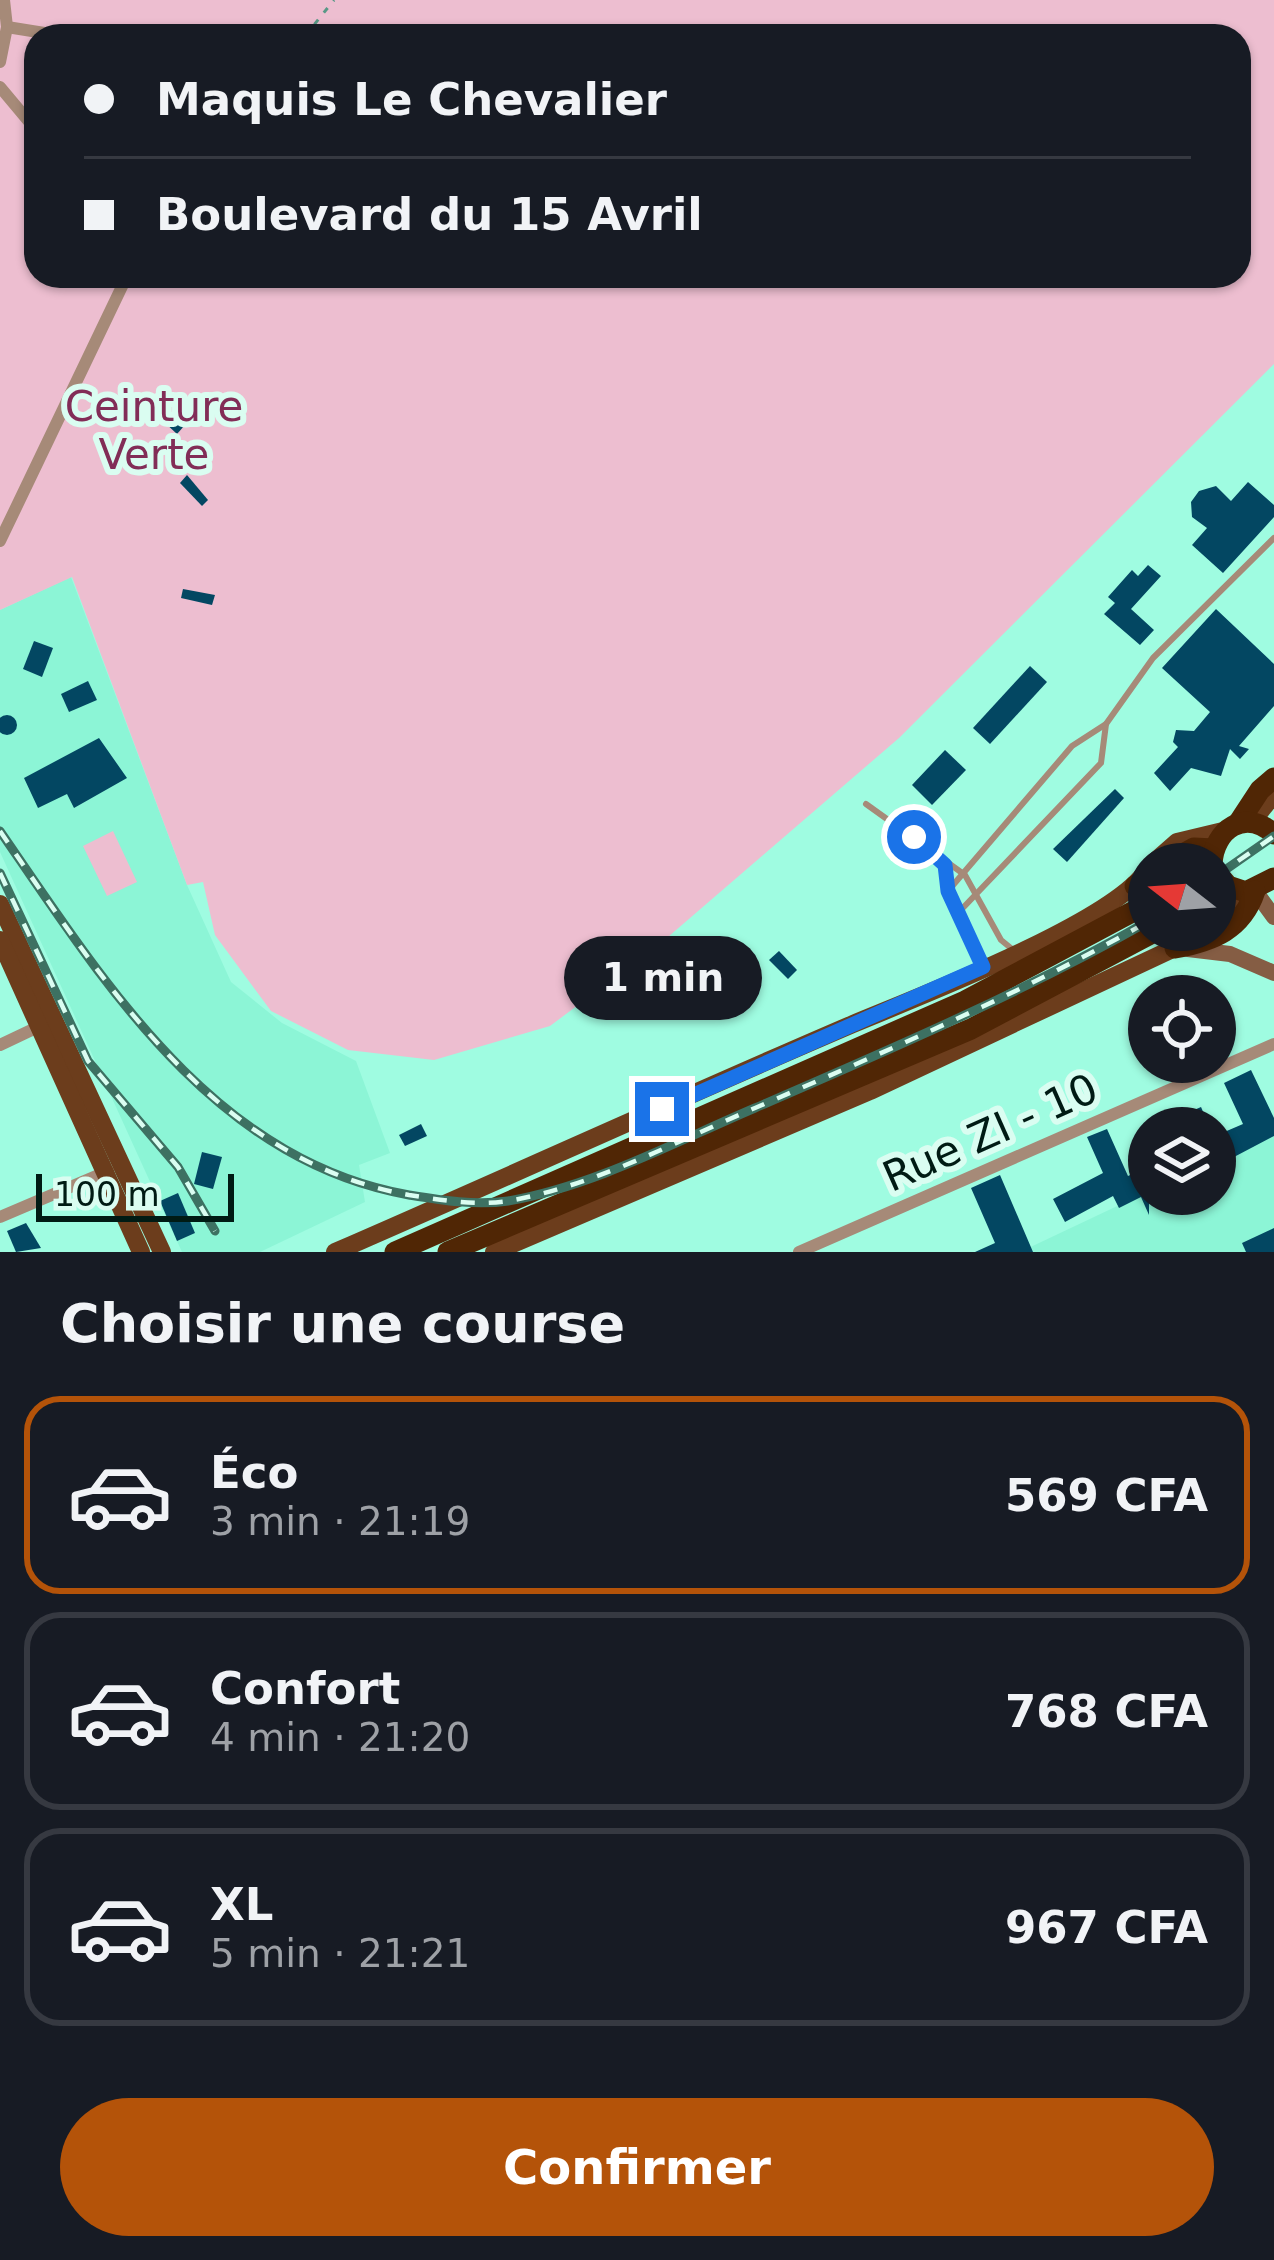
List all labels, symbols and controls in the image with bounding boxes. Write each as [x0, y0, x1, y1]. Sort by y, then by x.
text: Maquis Le Chevalier [156, 73, 667, 126]
text: Boulevard du 15 Avril [156, 188, 703, 241]
park label: Ceinture Verte [65, 382, 243, 479]
route start [887, 810, 941, 864]
north arrow [1128, 843, 1236, 951]
map controls [1128, 843, 1236, 1215]
callout: 1 min [563, 935, 761, 1019]
text: 1 min [602, 955, 724, 1000]
button: locate [1128, 975, 1236, 1083]
street label: Rue ZI - 10 [875, 1063, 1105, 1202]
route end [635, 1082, 689, 1136]
button: layers [1128, 1107, 1236, 1215]
scale bar [36, 1168, 234, 1221]
text: 100 m [54, 1175, 160, 1214]
text: Choisir une course [60, 1292, 625, 1355]
icon: car [66, 1441, 174, 1549]
text: Éco [210, 1446, 298, 1499]
text: 569 CFA [1005, 1469, 1208, 1522]
text: 3 min · 21:19 [210, 1499, 470, 1544]
icon: car [66, 1657, 174, 1765]
text: Confort [210, 1662, 400, 1715]
text: 768 CFA [1005, 1685, 1208, 1738]
text: 4 min · 21:20 [210, 1715, 470, 1760]
icon: car [66, 1873, 174, 1981]
text: XL [210, 1878, 273, 1931]
text: 967 CFA [1005, 1901, 1208, 1954]
text: 5 min · 21:21 [210, 1931, 470, 1976]
button: Confirmer [60, 2098, 1214, 2236]

